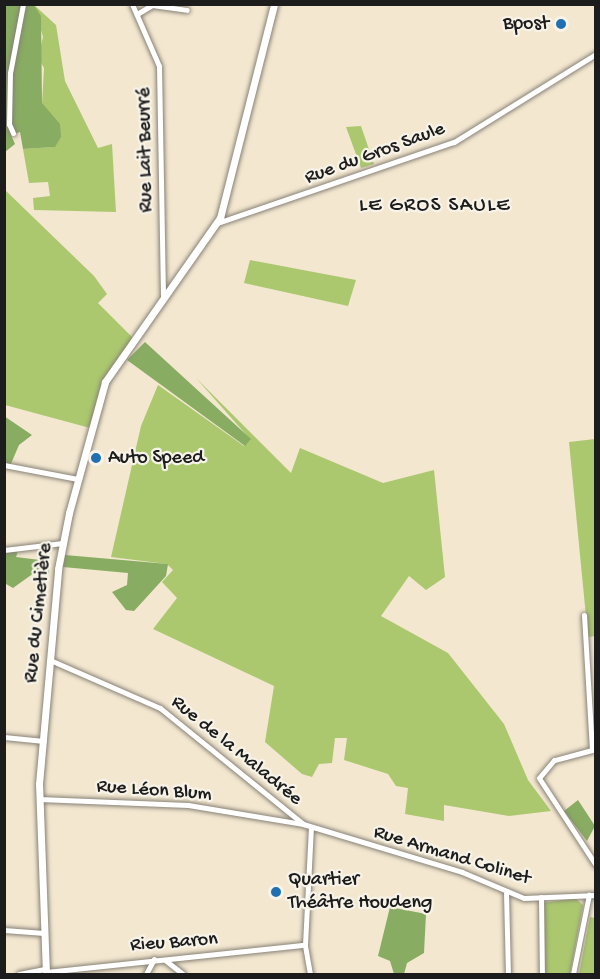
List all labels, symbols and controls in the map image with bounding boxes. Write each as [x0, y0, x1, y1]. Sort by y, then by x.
place label: Bpost [503, 12, 549, 36]
marker: Bpost [554, 17, 568, 31]
street label: Rue Lait Beurré [133, 87, 159, 213]
street label: Rue du Gros Saule [302, 118, 448, 190]
district label: LE GROS SAULE [359, 194, 511, 220]
place label: Auto Speed [108, 446, 204, 470]
marker: Auto Speed [89, 451, 103, 465]
street label: Rue du Cimetière [20, 542, 58, 684]
street label: Rue de la Maladrée [166, 691, 306, 811]
street label: Rue Léon Blum [96, 775, 212, 807]
street label: Rue Armand Colinet [371, 821, 533, 891]
place label: Quartier Théâtre Houdeng [288, 868, 432, 915]
marker: Quartier Théâtre Houdeng [269, 885, 283, 899]
street label: Rieu Baron [129, 928, 219, 958]

